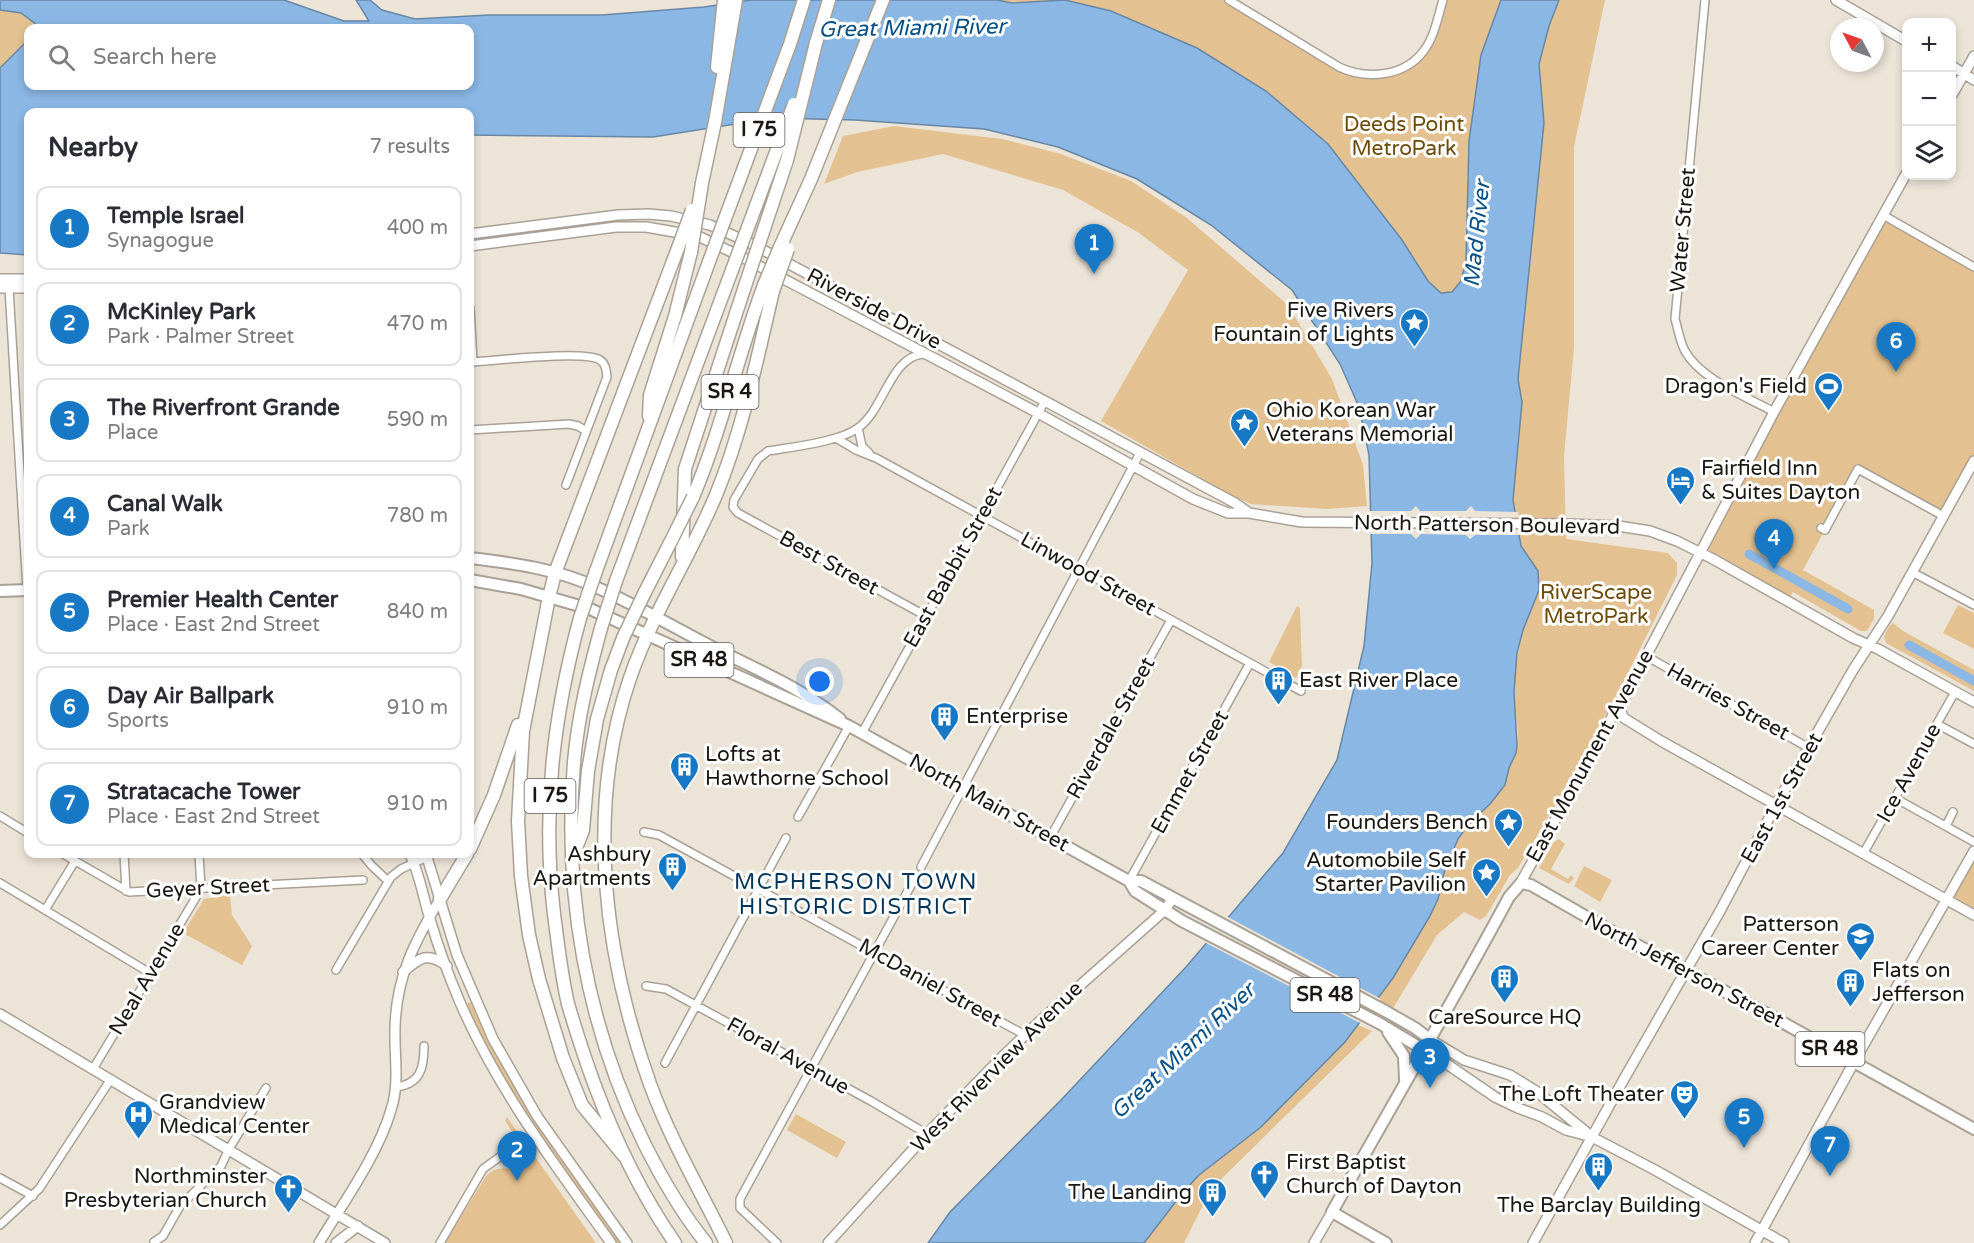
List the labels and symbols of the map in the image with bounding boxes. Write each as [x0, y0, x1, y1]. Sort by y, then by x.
water label: Great Miami River [818, 13, 1008, 43]
north arrow [1830, 18, 1884, 72]
park label: Deeds Point MetroPark [1344, 112, 1464, 161]
road number: I 75 [734, 113, 784, 147]
street label: Water Street [1665, 167, 1701, 293]
water label: Mad River [1458, 177, 1496, 288]
pin: 1 [1074, 224, 1114, 274]
street label: Riverside Drive [802, 263, 946, 355]
place label: Five Rivers Fountain of Lights [1213, 298, 1394, 347]
place icon: Five Rivers Fountain of Lights [1399, 306, 1431, 348]
pin: 6 [1876, 322, 1916, 372]
sports icon: Dragon's Field [1812, 370, 1844, 412]
place label: Dragon's Field [1664, 374, 1807, 399]
road number: SR 4 [702, 375, 758, 409]
place label: Ohio Korean War Veterans Memorial [1266, 398, 1453, 447]
place icon: Ohio Korean War Veterans Memorial [1229, 406, 1261, 448]
place label: Fairfield Inn & Suites Dayton [1701, 456, 1860, 505]
hotel icon: Fairfield Inn & Suites Dayton [1664, 464, 1696, 506]
street label: East Babbit Street [898, 482, 1008, 652]
street label: North Patterson Boulevard [1354, 510, 1620, 540]
pin: 4 [1754, 520, 1794, 569]
street label: Best Street [775, 525, 883, 601]
street label: Linwood Street [1016, 527, 1160, 621]
park label: RiverScape MetroPark [1540, 580, 1652, 629]
road number: SR 48 [664, 643, 734, 677]
street label: East Monument Avenue [1521, 645, 1659, 867]
street label: Riverdale Street [1062, 653, 1160, 803]
street label: Harries Street [1662, 658, 1794, 746]
building icon: East River Place [1262, 664, 1294, 706]
your location [805, 667, 834, 696]
place label: East River Place [1299, 668, 1458, 693]
building icon: Enterprise [929, 700, 961, 742]
place label: Enterprise [966, 704, 1068, 729]
street label: Emmet Street [1146, 706, 1234, 838]
street label: Ice Avenue [1872, 719, 1946, 827]
street label: East 1st Street [1736, 728, 1828, 868]
place label: Lofts at Hawthorne School [705, 742, 889, 791]
street label: North Main Street [905, 749, 1073, 857]
building icon: Lofts at Hawthorne School [668, 750, 700, 792]
road number: I 75 [524, 779, 576, 813]
place icon: Founders Bench [1493, 806, 1525, 848]
place label: Founders Bench [1326, 810, 1488, 835]
place label: Ashbury Apartments [533, 842, 651, 891]
place label: Automobile Self Starter Pavilion [1306, 848, 1466, 897]
building icon: Ashbury Apartments [656, 850, 688, 892]
place icon: Automobile Self Starter Pavilion [1471, 856, 1503, 898]
district label: MCPHERSON TOWN HISTORIC DISTRICT [734, 869, 978, 920]
street label: Geyer Street [145, 872, 271, 904]
street label: North Jefferson Street [1580, 907, 1788, 1033]
place label: Patterson Career Center [1701, 912, 1839, 961]
street label: Neal Avenue [104, 918, 190, 1039]
school or university icon: Patterson Career Center [1844, 920, 1876, 962]
street label: McDaniel Street [854, 933, 1006, 1033]
place label: Flats on Jefferson [1872, 958, 1965, 1007]
building icon: CareSource HQ [1489, 962, 1521, 1004]
building icon: Flats on Jefferson [1835, 966, 1867, 1008]
street label: West Riverview Avenue [906, 976, 1088, 1158]
water label: Great Miami River [1106, 976, 1262, 1124]
road number: SR 48 [1290, 978, 1360, 1012]
place label: CareSource HQ [1428, 1005, 1582, 1030]
street label: Floral Avenue [722, 1012, 854, 1100]
road number: SR 48 [1796, 1032, 1864, 1066]
pin: 3 [1410, 1038, 1450, 1088]
theatre icon: The Loft Theater [1669, 1078, 1701, 1120]
place label: The Loft Theater [1498, 1082, 1664, 1107]
place label: Grandview Medical Center [159, 1090, 310, 1139]
hospital icon: Grandview Medical Center [122, 1098, 154, 1140]
pin: 5 [1724, 1098, 1764, 1148]
pin: 7 [1810, 1126, 1850, 1176]
pin: 2 [498, 1132, 536, 1181]
place label: First Baptist Church of Dayton [1286, 1150, 1462, 1199]
building icon: The Barclay Building [1583, 1150, 1615, 1192]
church icon: First Baptist Church of Dayton [1249, 1158, 1281, 1200]
place label: Northminster Presbyterian Church [64, 1164, 267, 1213]
church icon: Northminster Presbyterian Church [272, 1172, 304, 1214]
building icon: The Landing [1197, 1176, 1229, 1218]
place label: The Landing [1068, 1180, 1192, 1205]
place label: The Barclay Building [1497, 1193, 1701, 1218]

